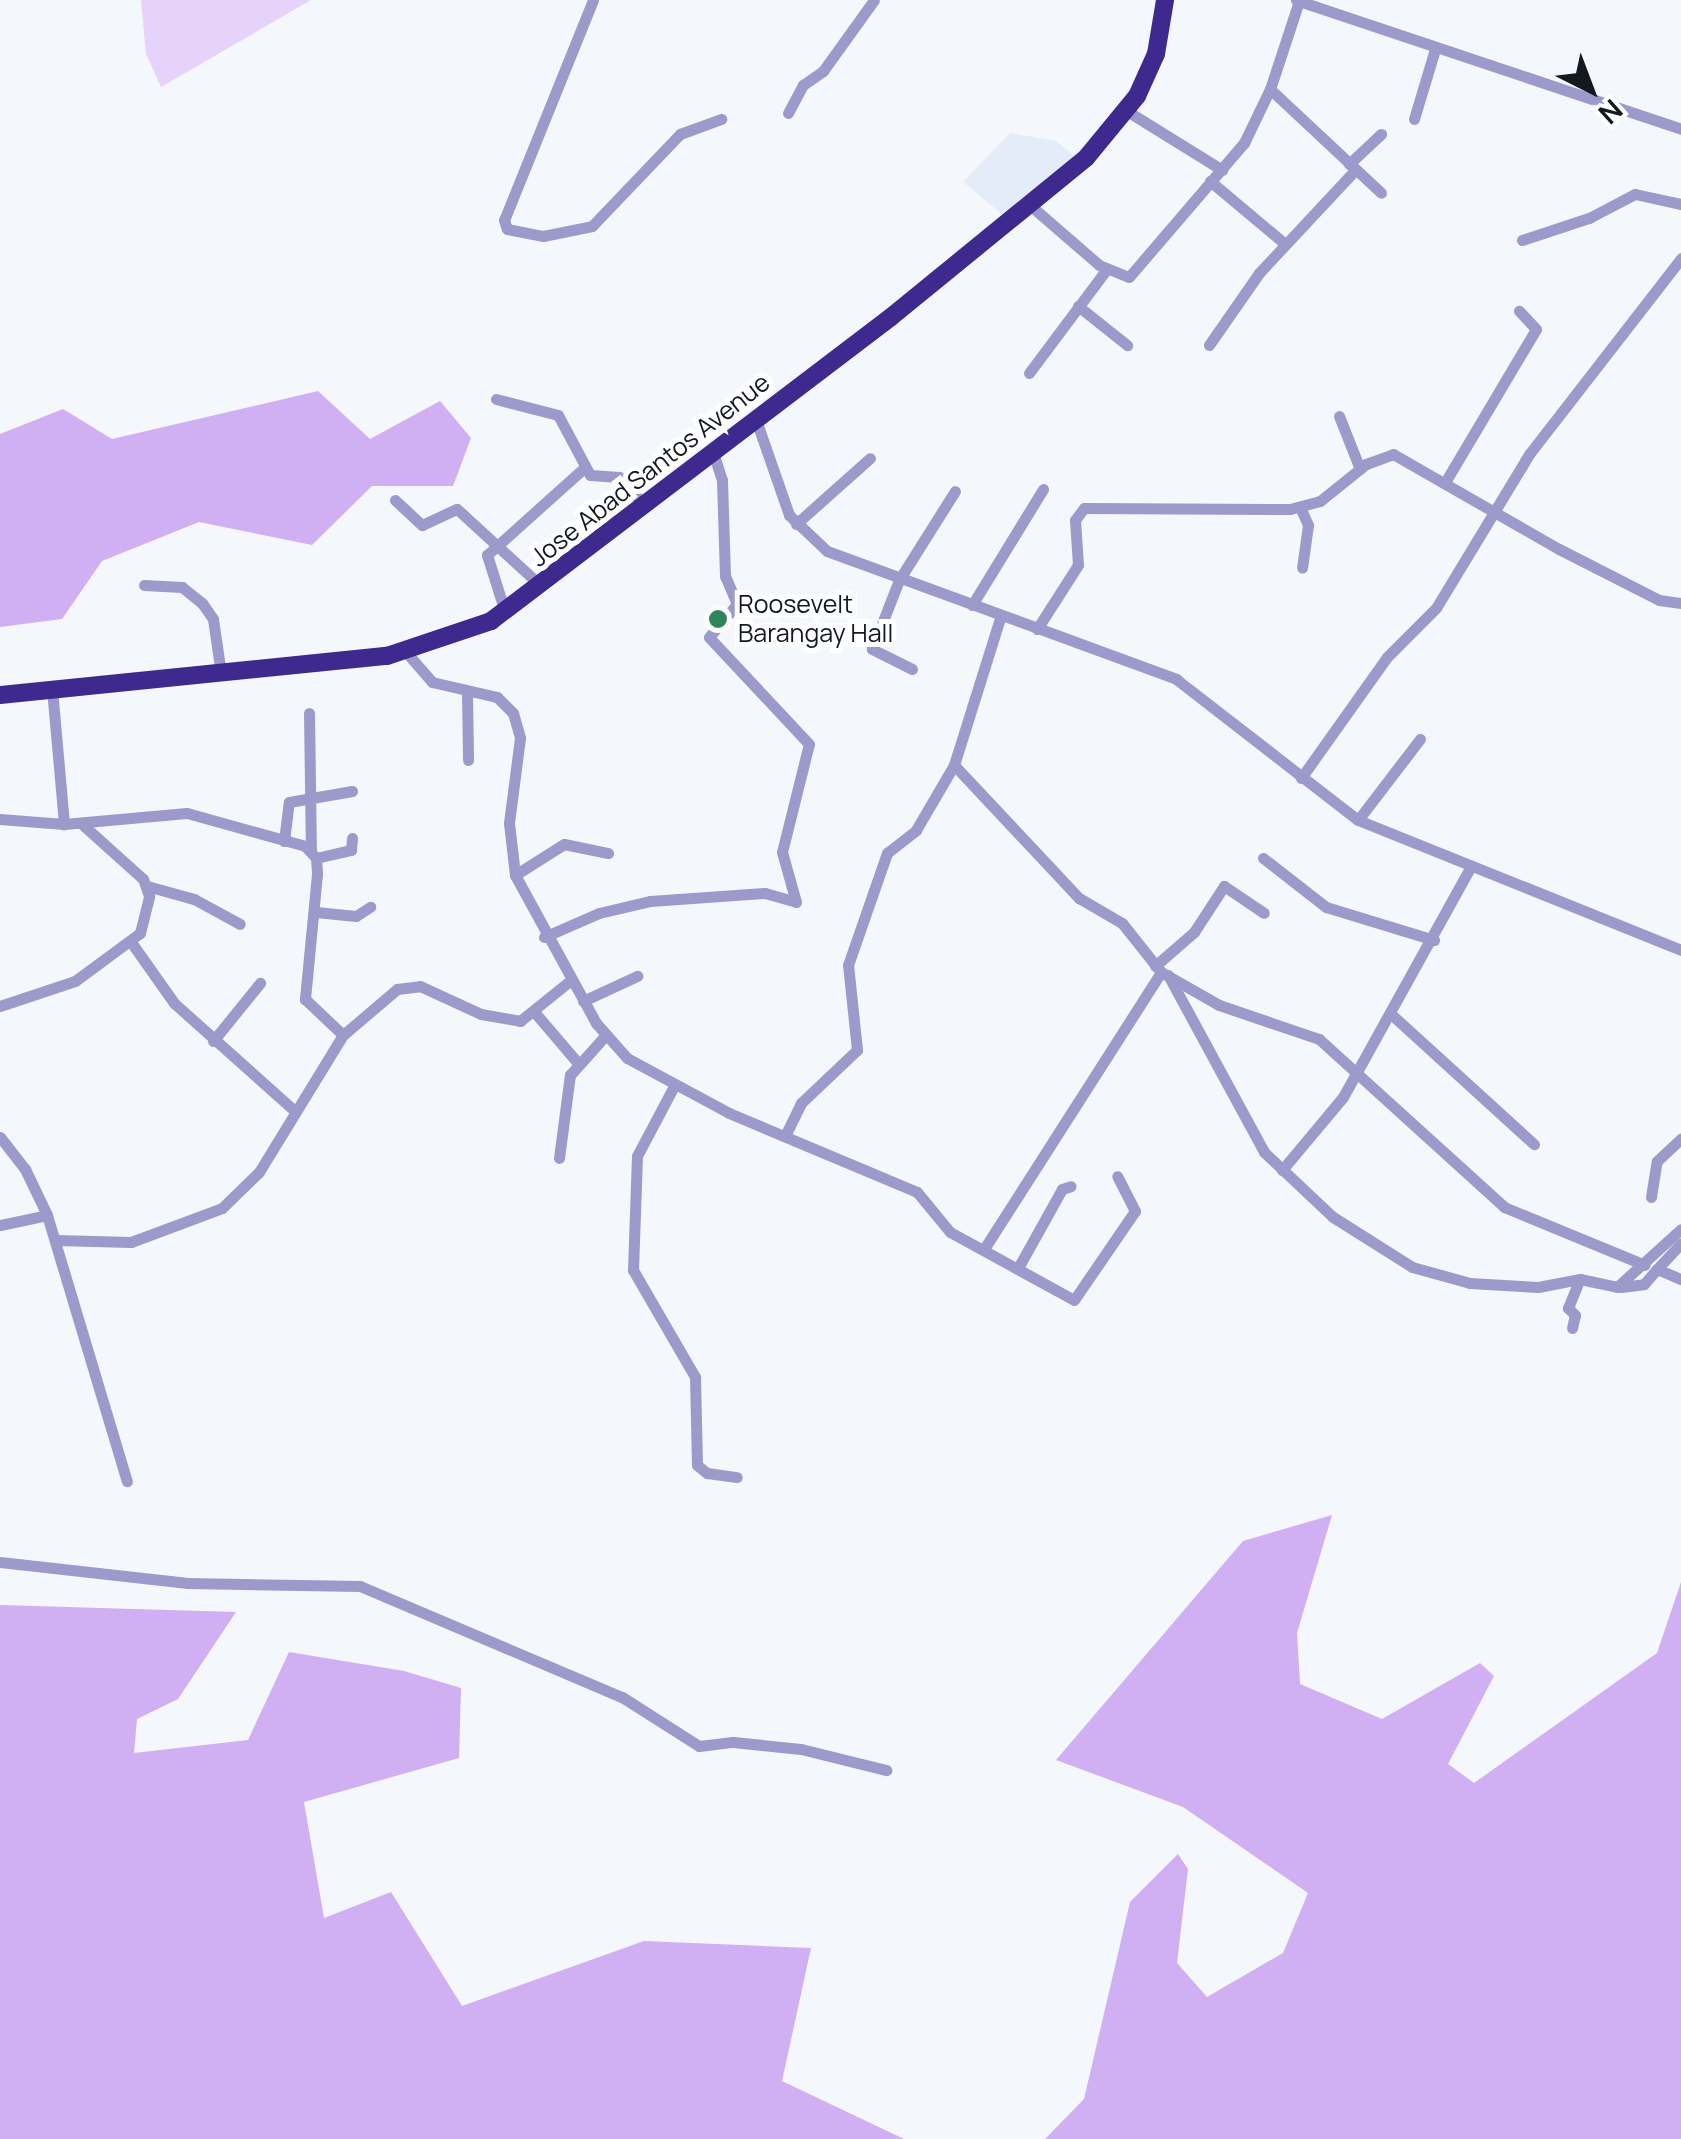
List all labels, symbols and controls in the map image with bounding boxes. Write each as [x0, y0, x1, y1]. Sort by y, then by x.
north arrow [1541, 40, 1641, 140]
text: N [1591, 91, 1631, 133]
street label: Jose Abad Santos Avenue [524, 367, 776, 573]
place label: Roosevelt Barangay Hall [738, 590, 893, 649]
marker: Roosevelt Barangay Hall [707, 608, 729, 630]

